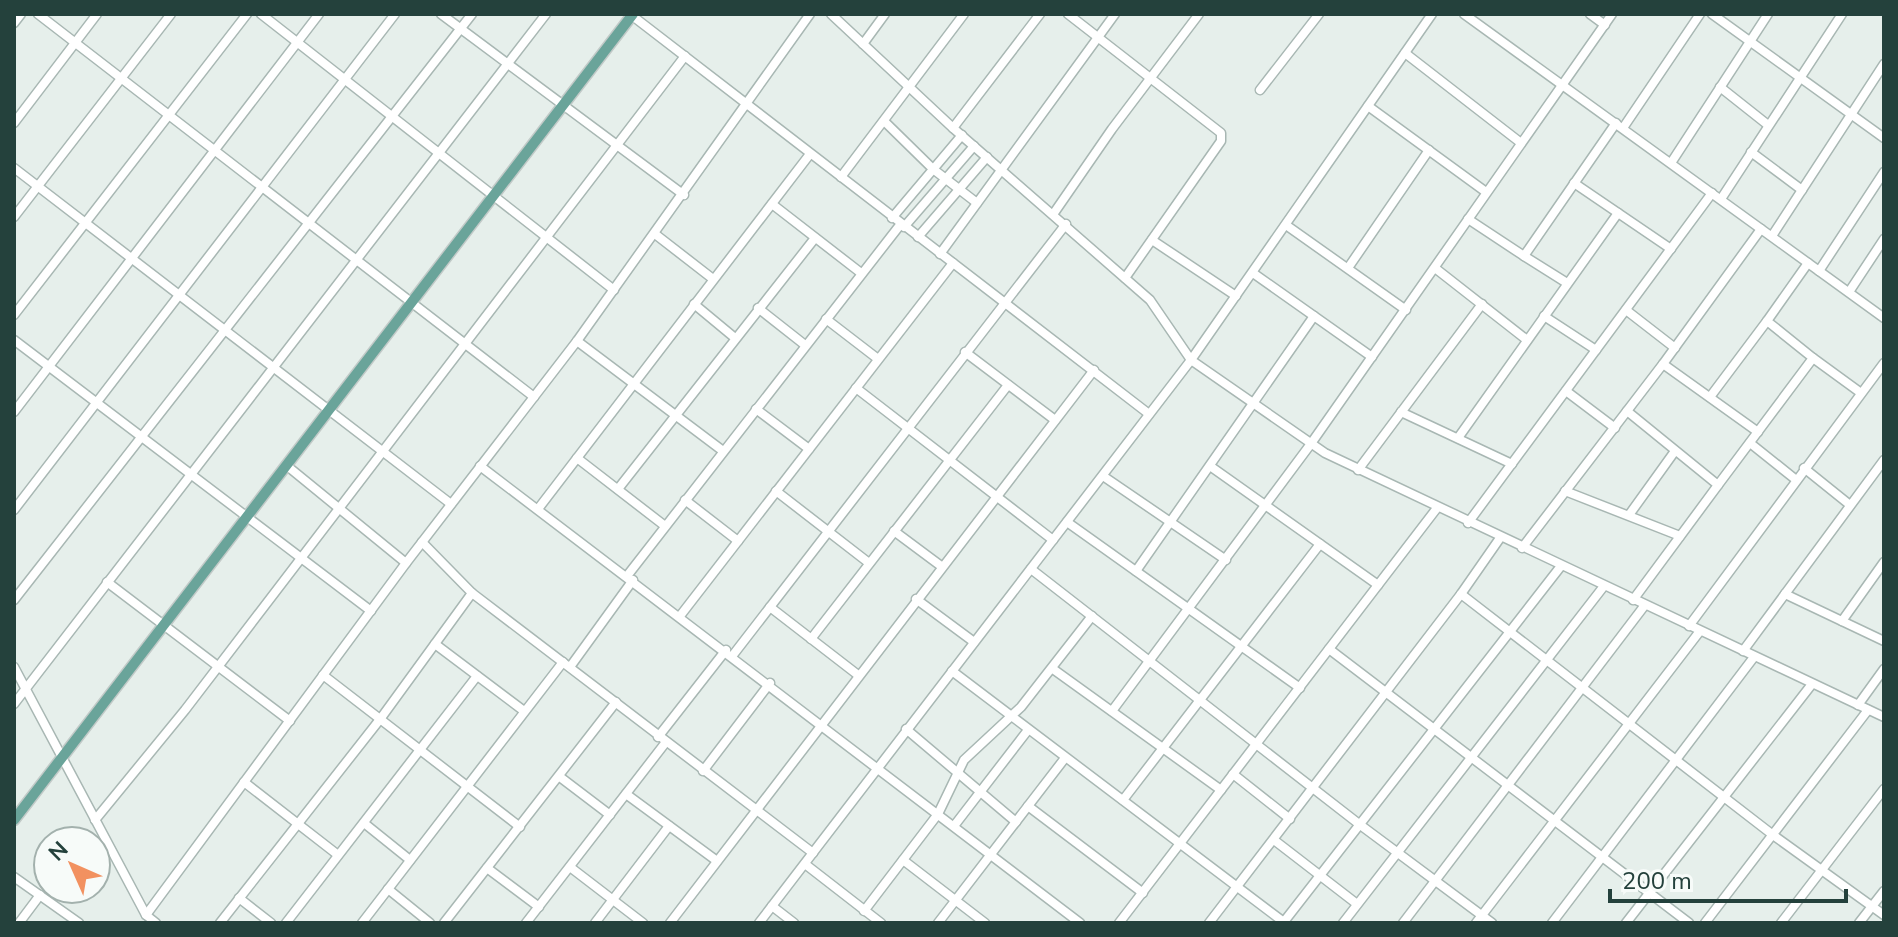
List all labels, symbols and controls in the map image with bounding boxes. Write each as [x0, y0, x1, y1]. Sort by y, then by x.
north arrow [32, 825, 112, 905]
text: N [42, 835, 75, 868]
scale bar [1610, 853, 1846, 903]
text: 200 m [1622, 865, 1692, 897]

